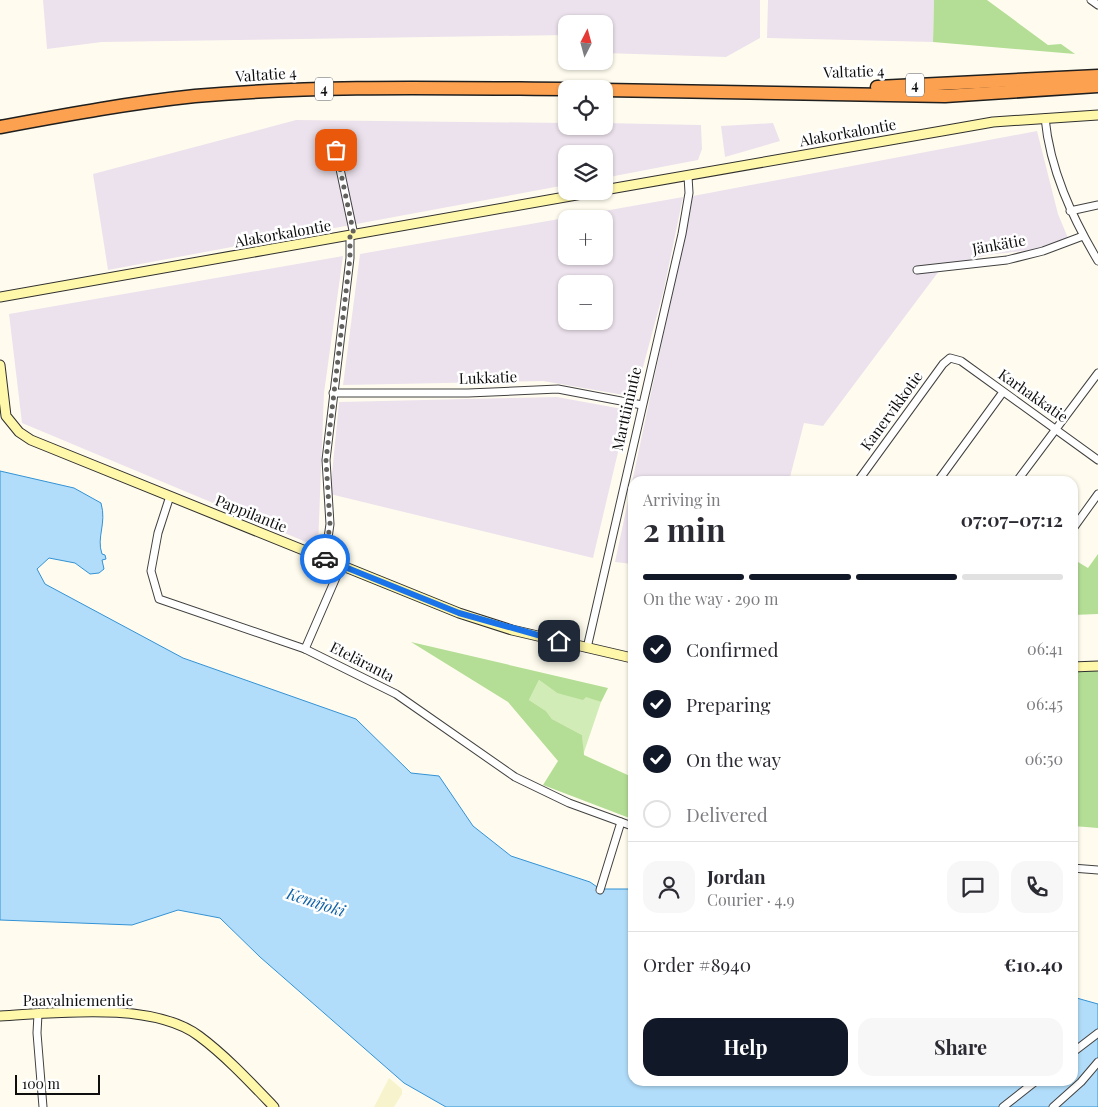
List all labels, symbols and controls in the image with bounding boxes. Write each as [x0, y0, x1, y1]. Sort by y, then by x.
north arrow [558, 15, 612, 70]
map controls [558, 15, 613, 330]
street label: Valtatie 4 [822, 60, 885, 82]
street label: Valtatie 4 [234, 62, 297, 86]
road number: 4 [906, 74, 924, 96]
road number: 4 [315, 78, 333, 100]
button: locate [558, 80, 613, 135]
street label: Alakorkalontie [797, 114, 898, 151]
pin [315, 129, 357, 171]
icon: bag [322, 136, 350, 164]
button: layers [558, 145, 613, 200]
button: + [558, 210, 613, 265]
street label: Alakorkalontie [232, 215, 333, 252]
street label: Jänkätie [970, 229, 1027, 259]
button: − [558, 275, 613, 330]
street label: Karhakkatie [995, 364, 1072, 426]
street label: Marttiinintie [607, 365, 645, 453]
street label: Lukkatie [459, 366, 517, 388]
street label: Kanervikkotie [856, 367, 927, 454]
text: Arriving in [643, 489, 721, 510]
street label: Pappilantie [212, 490, 290, 537]
text: 07:07–07:12 [961, 506, 1063, 532]
text: 2 min [643, 507, 726, 550]
courier [300, 534, 350, 584]
icon: car [311, 545, 339, 573]
text: On the way · 290 m [643, 588, 778, 609]
pin [538, 620, 580, 662]
icon: home [545, 627, 573, 655]
icon: check [643, 635, 671, 663]
street label: Eteläranta [327, 636, 399, 686]
text: Confirmed [686, 636, 779, 662]
text: 06:41 [1027, 638, 1063, 659]
icon: check [643, 690, 671, 718]
text: Preparing [686, 691, 771, 717]
text: 06:45 [1026, 693, 1063, 714]
icon: check [643, 745, 671, 773]
text: On the way [686, 746, 781, 772]
text: 06:50 [1025, 748, 1063, 769]
text: Delivered [686, 801, 768, 827]
button: person [643, 861, 695, 913]
button: chat [947, 861, 999, 913]
button: phone [1011, 861, 1063, 913]
text: Jordan [707, 863, 766, 889]
water label: Kemijoki [283, 882, 349, 921]
text: Courier · 4.9 [707, 889, 795, 910]
text: Order #8940 [643, 951, 751, 977]
text: €10.40 [1004, 951, 1063, 977]
street label: Paavalniementie [23, 990, 133, 1010]
button: Help [643, 1018, 848, 1076]
button: Share [858, 1018, 1063, 1076]
scale bar [15, 1072, 100, 1095]
text: 100 m [22, 1074, 60, 1093]

